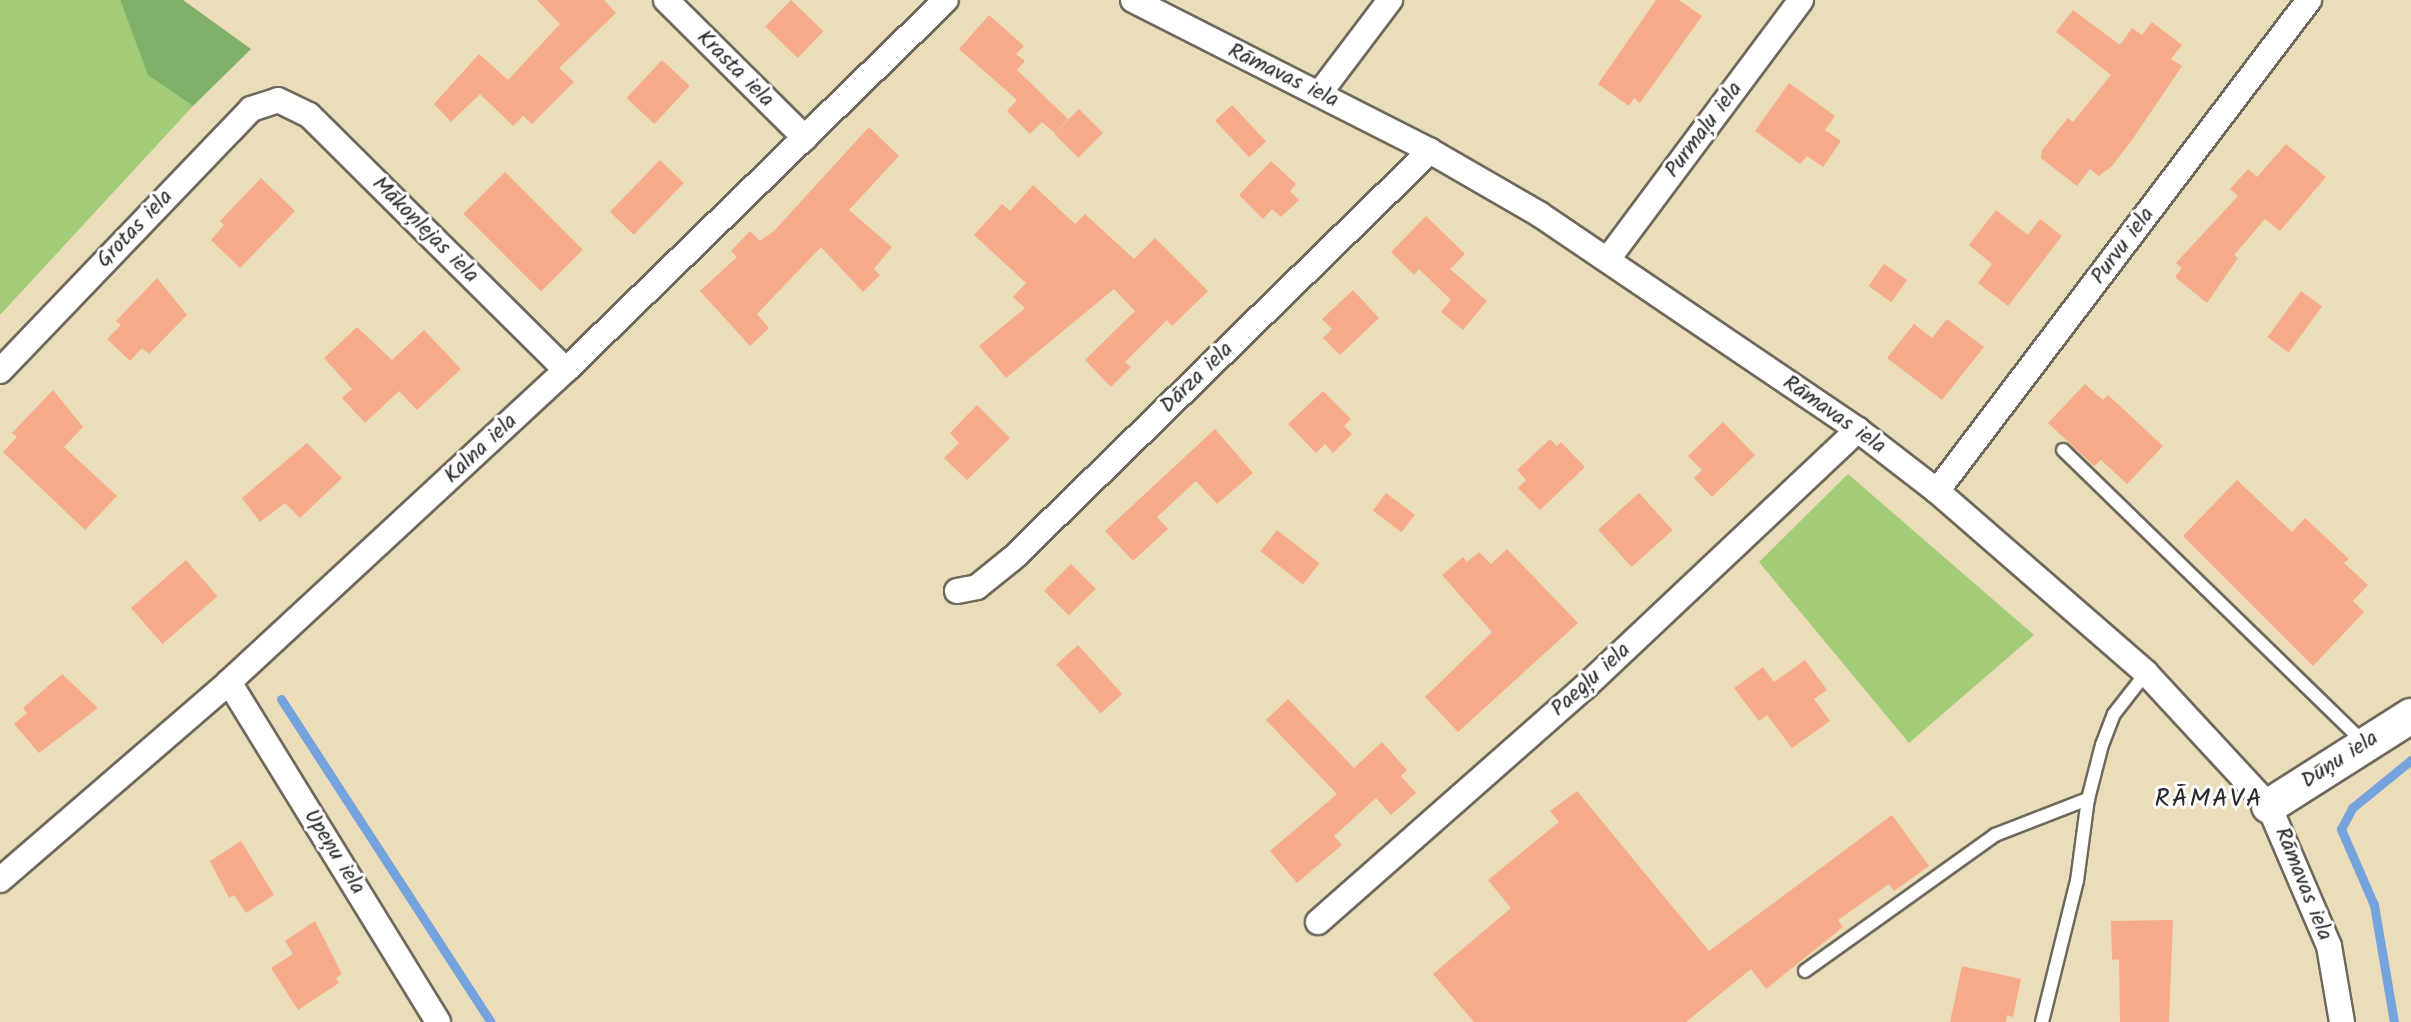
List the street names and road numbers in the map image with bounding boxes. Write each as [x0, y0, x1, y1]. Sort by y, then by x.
street label: Krasta iela [691, 25, 779, 113]
street label: Rāmavas iela [1223, 38, 1343, 114]
street label: Purmaļu iela [1659, 77, 1749, 183]
street label: Mākoņlejas iela [366, 171, 484, 289]
street label: Grotas iela [91, 184, 179, 274]
street label: Purvu iela [2086, 202, 2160, 290]
street label: Dārza iela [1155, 337, 1239, 419]
street label: Rāmavas iela [1777, 370, 1891, 460]
street label: Kalna iela [439, 409, 523, 489]
street label: Paegļu iela [1546, 637, 1636, 723]
street label: Dūņu iela [2296, 725, 2384, 795]
street label: Upeņu iela [297, 805, 371, 899]
street label: Rāmavas iela [2268, 824, 2338, 944]

